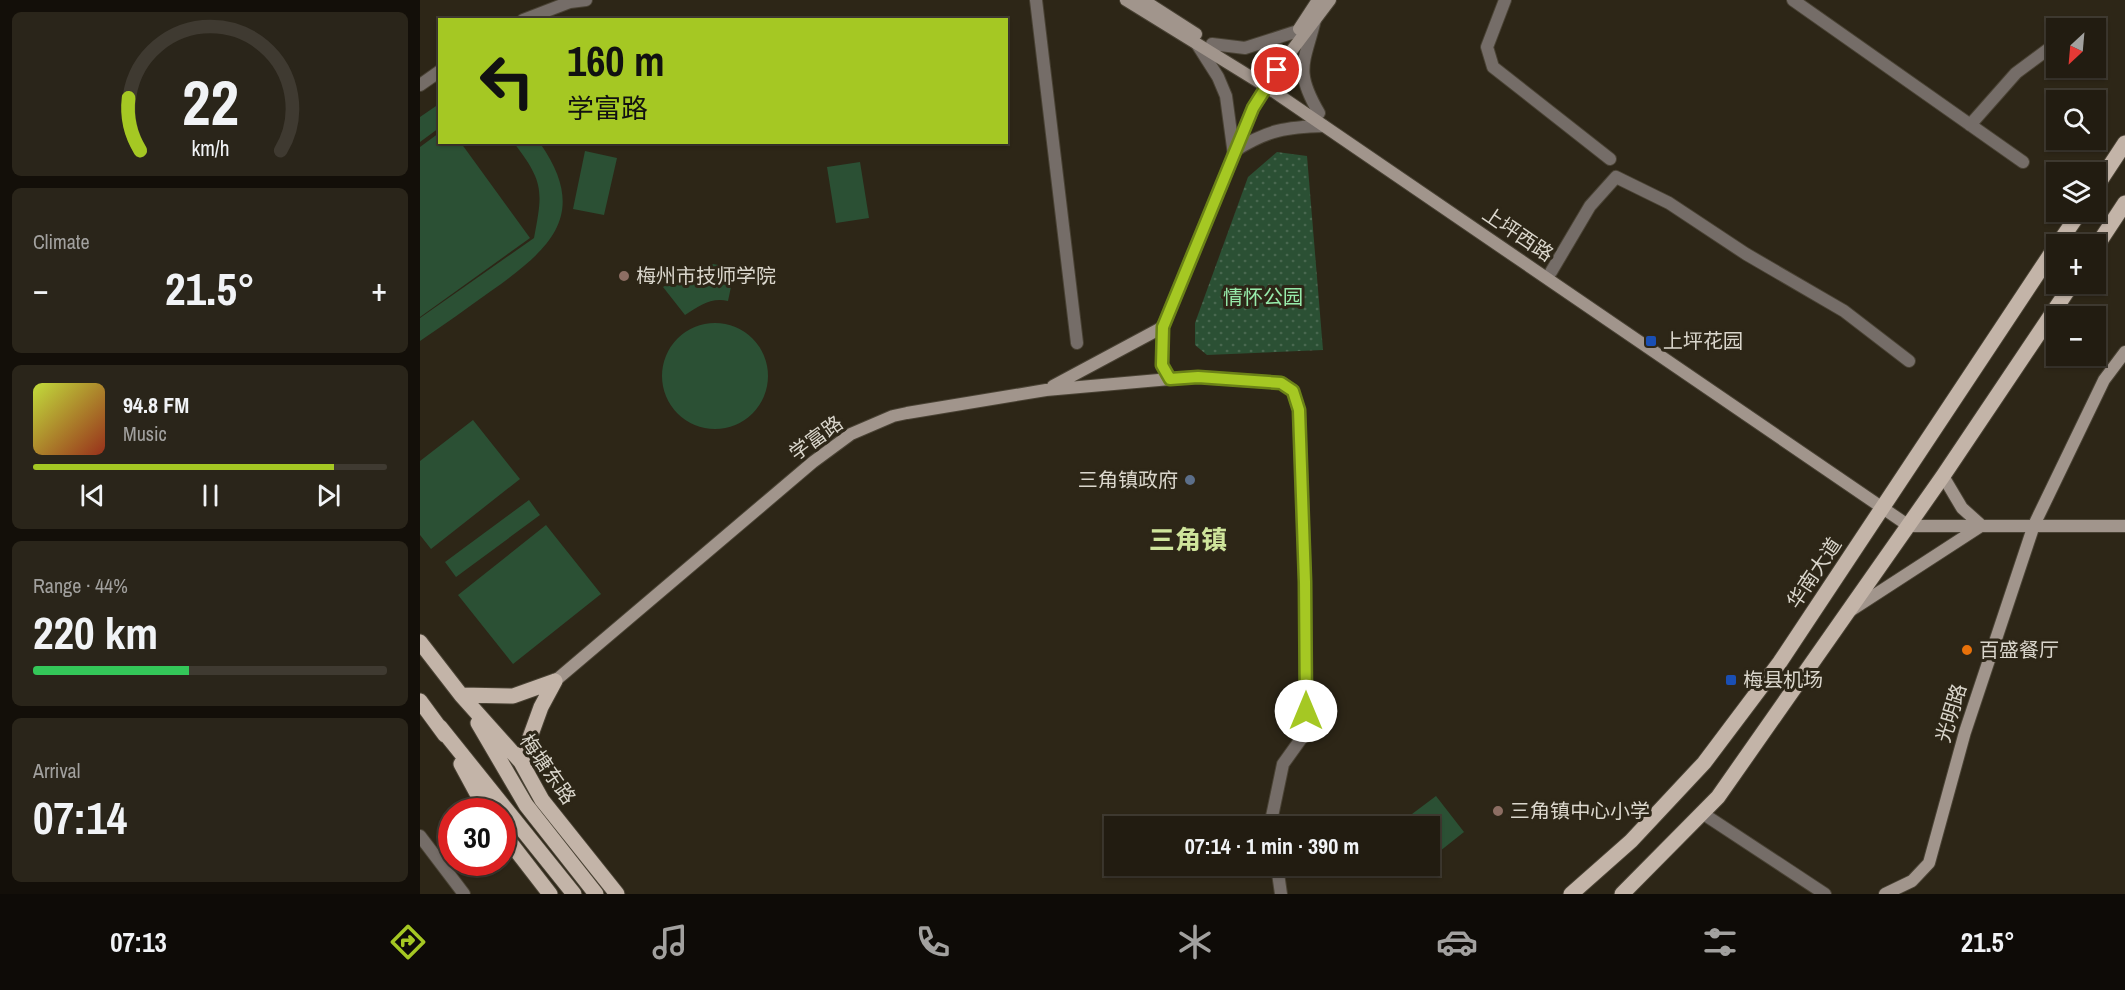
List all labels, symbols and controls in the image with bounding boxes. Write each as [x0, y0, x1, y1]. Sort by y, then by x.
north arrow [2046, 18, 2106, 78]
map controls [2046, 18, 2106, 366]
text: 160 m [567, 33, 665, 89]
icon: left [468, 42, 546, 120]
pin [1251, 44, 1302, 95]
icon: arrive [1260, 53, 1293, 86]
text: 22 [182, 60, 238, 144]
text: 学富路 [567, 90, 648, 126]
button: search [2046, 90, 2106, 150]
text: km/h [191, 135, 229, 164]
button: layers [2046, 162, 2106, 222]
street label: 上坪西路 [1478, 200, 1559, 267]
text: Climate [33, 228, 90, 255]
button: + [2046, 234, 2106, 294]
text: 21.5° [165, 258, 255, 319]
place label: 梅州市技师学院 [636, 262, 776, 289]
text: − [33, 267, 49, 311]
text: + [371, 267, 387, 311]
marker: 梅州市技师学院 [617, 269, 631, 283]
park label: 情怀公园 [1223, 283, 1303, 310]
button: − [2046, 306, 2106, 366]
place label: 上坪花园 [1663, 327, 1743, 354]
marker: 上坪花园 [1644, 334, 1658, 348]
text: 94.8 FM [123, 390, 189, 420]
street label: 学富路 [784, 409, 848, 466]
text: Music [123, 420, 167, 447]
place label: 三角镇政府 [1078, 466, 1178, 493]
marker: 三角镇政府 [1183, 473, 1197, 487]
icon: previous [76, 479, 109, 512]
icon: pause [194, 479, 227, 512]
icon: next [312, 479, 345, 512]
district label: 三角镇 [1149, 522, 1227, 557]
street label: 华南大道 [1780, 532, 1847, 613]
text: Range · 44% [33, 572, 128, 599]
text: 220 km [33, 602, 158, 663]
place label: 百盛餐厅 [1979, 636, 2059, 663]
marker: 百盛餐厅 [1960, 643, 1974, 657]
place label: 梅县机场 [1743, 666, 1823, 693]
marker: 梅县机场 [1724, 673, 1738, 687]
position arrow [1274, 679, 1338, 743]
street label: 光明路 [1929, 680, 1972, 745]
street label: 梅塘东路 [514, 728, 582, 809]
text: Arrival [33, 757, 80, 784]
text: 07:14 [33, 787, 127, 848]
place label: 三角镇中心小学 [1510, 797, 1650, 824]
speed limit sign: 30 [438, 798, 516, 876]
marker: 三角镇中心小学 [1491, 804, 1505, 818]
text: 07:14 · 1 min · 390 m [1185, 831, 1359, 861]
icon: directions [387, 921, 429, 963]
icon: music [649, 921, 691, 963]
icon: phone [912, 921, 954, 963]
icon: climate [1174, 921, 1216, 963]
icon: car [1436, 921, 1478, 963]
icon: filters [1699, 921, 1741, 963]
text: 07:13 [110, 924, 167, 960]
text: 21.5° [1961, 924, 2015, 960]

